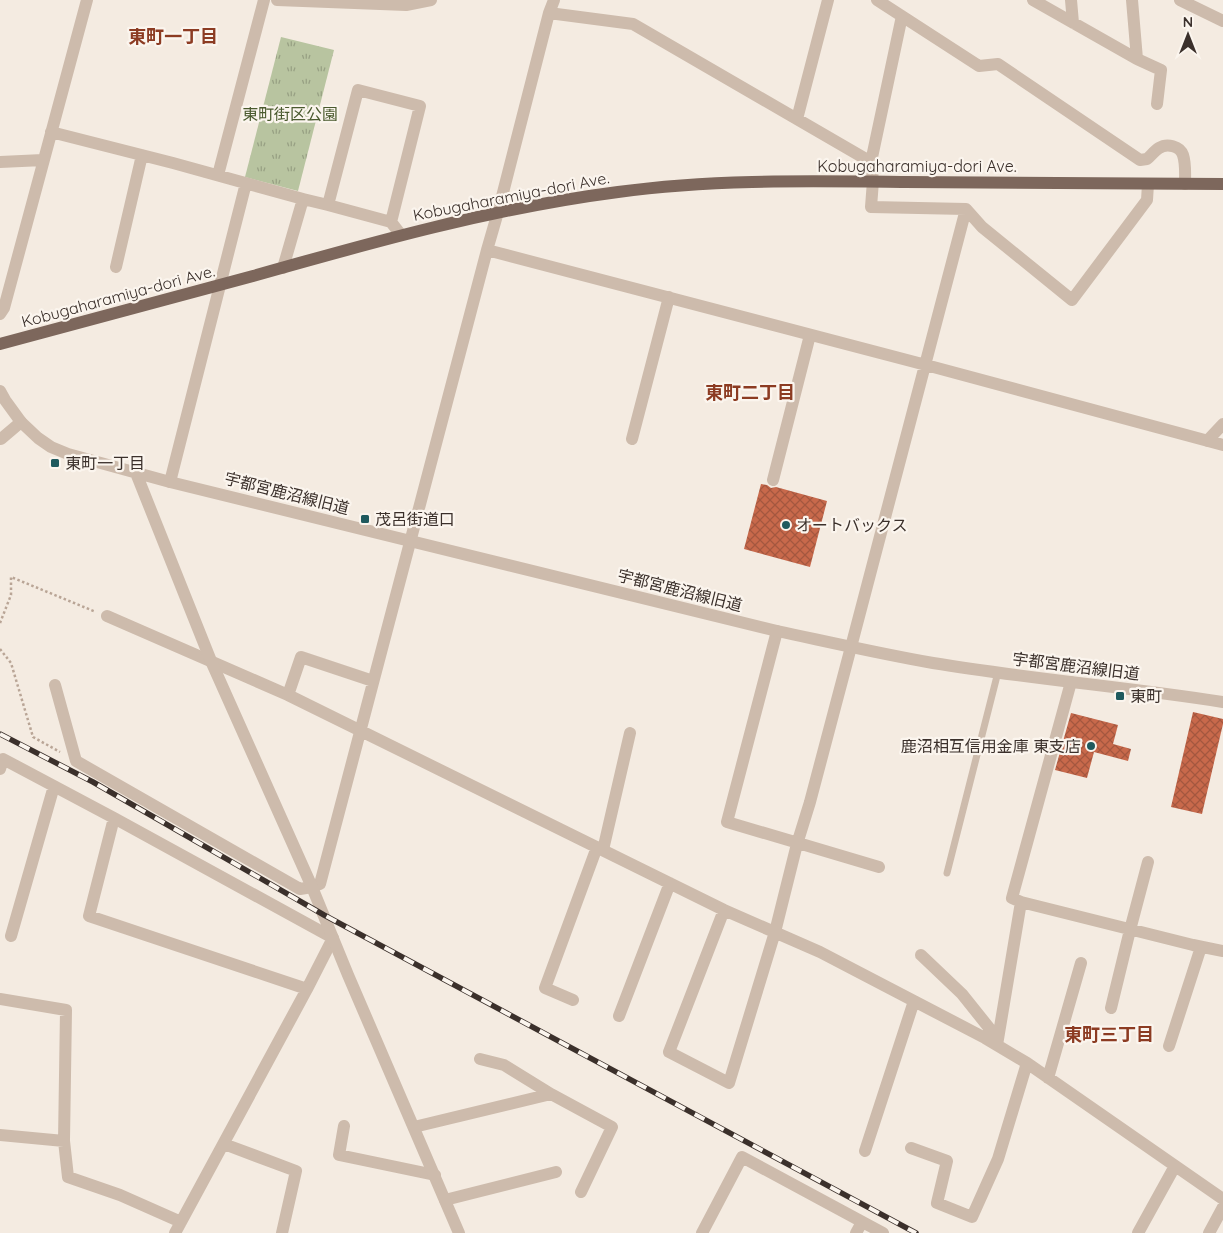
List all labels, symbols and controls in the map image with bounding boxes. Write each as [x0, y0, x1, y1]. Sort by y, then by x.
north arrow [1163, 10, 1213, 60]
text: N [1183, 13, 1193, 31]
district label: 東町一丁目 [128, 25, 218, 48]
park label: 東町街区公園 [242, 104, 338, 124]
street label: Kobugaharamiya-dori Ave. [817, 156, 1017, 176]
street label: Kobugaharamiya-dori Ave. [411, 167, 611, 225]
street label: Kobugaharamiya-dori Ave. [19, 261, 217, 331]
district label: 東町二丁目 [705, 381, 795, 404]
place label: 東町一丁目 [65, 453, 145, 473]
marker: 東町一丁目 [49, 457, 61, 469]
street label: 宇都宮鹿沼線旧道 [222, 468, 352, 518]
place label: 茂呂街道口 [375, 509, 455, 529]
marker: 茂呂街道口 [359, 513, 371, 525]
place label: オートバックス [796, 515, 908, 535]
marker: オートバックス [780, 519, 792, 531]
street label: 宇都宮鹿沼線旧道 [615, 565, 745, 615]
street label: 宇都宮鹿沼線旧道 [1011, 648, 1141, 684]
place label: 東町 [1130, 686, 1162, 706]
marker: 東町 [1114, 690, 1126, 702]
place label: 鹿沼相互信用金庫 東支店 [901, 736, 1081, 756]
marker: 鹿沼相互信用金庫 東支店 [1085, 740, 1097, 752]
district label: 東町三丁目 [1064, 1023, 1154, 1046]

